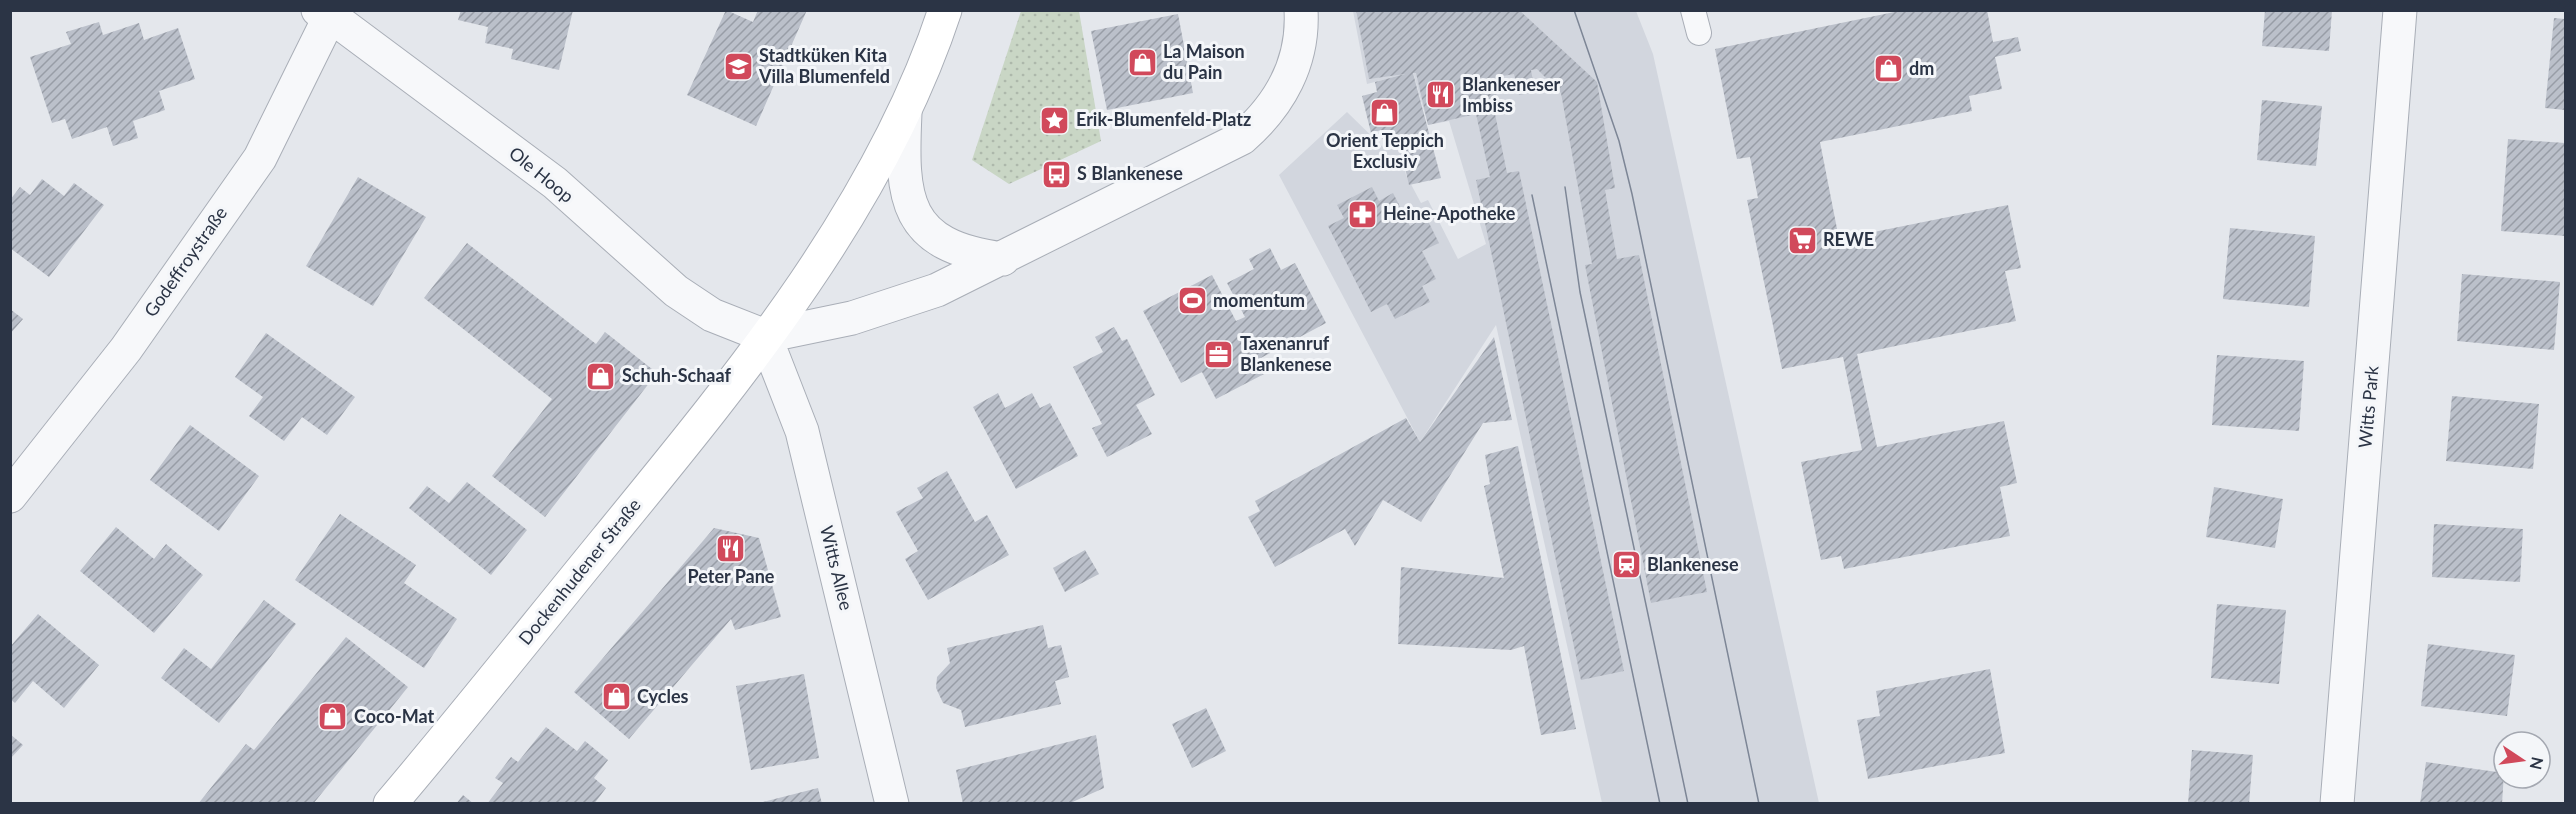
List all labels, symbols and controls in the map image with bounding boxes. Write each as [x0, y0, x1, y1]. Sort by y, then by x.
place label: La Maison du Pain [1163, 40, 1245, 83]
place label: Stadtküken Kita Villa Blumenfeld [758, 44, 890, 87]
shop icon: La Maison du Pain [1126, 46, 1158, 78]
school or university icon: Stadtküken Kita Villa Blumenfeld [722, 50, 754, 82]
shop icon: dm [1872, 53, 1904, 85]
place label: dm [1909, 57, 1934, 79]
place label: Blankeneser Imbiss [1462, 73, 1561, 116]
restaurant icon: Blankeneser Imbiss [1425, 79, 1457, 111]
shop icon: Orient Teppich Exclusiv [1369, 96, 1401, 128]
place icon: Erik-Blumenfeld-Platz [1039, 104, 1071, 136]
place label: Erik-Blumenfeld-Platz [1076, 108, 1251, 130]
place label: Orient Teppich Exclusiv [1326, 129, 1444, 172]
street label: Ole Hoop [505, 142, 578, 207]
bus stop icon: S Blankenese [1040, 158, 1072, 190]
place label: S Blankenese [1077, 162, 1183, 184]
pharmacy icon: Heine-Apotheke [1346, 198, 1378, 230]
street label: Godeffroystraße [139, 202, 231, 321]
place label: Heine-Apotheke [1383, 202, 1516, 224]
supermarket icon: REWE [1786, 224, 1818, 256]
place label: REWE [1823, 228, 1874, 250]
sports icon: momentum [1176, 285, 1208, 317]
place label: momentum [1213, 289, 1305, 311]
place label: Taxenanruf Blankenese [1240, 332, 1332, 375]
office icon: Taxenanruf Blankenese [1203, 338, 1235, 370]
shop icon: Schuh-Schaaf [585, 360, 617, 392]
place label: Schuh-Schaaf [622, 364, 731, 386]
street label: Witts Park [2353, 364, 2383, 449]
street label: Dockenhudener Straße [514, 494, 645, 649]
street label: Witts Allee [816, 523, 858, 612]
restaurant icon: Peter Pane [715, 532, 747, 564]
station icon: Blankenese [1610, 549, 1642, 581]
place label: Blankenese [1647, 553, 1739, 575]
place label: Peter Pane [688, 565, 775, 587]
shop icon: Cycles [600, 681, 632, 713]
place label: Cycles [637, 685, 689, 707]
shop icon: Coco-Mat [317, 701, 349, 733]
place label: Coco-Mat [354, 705, 434, 727]
north arrow [2492, 730, 2552, 790]
text: N [2526, 755, 2548, 772]

